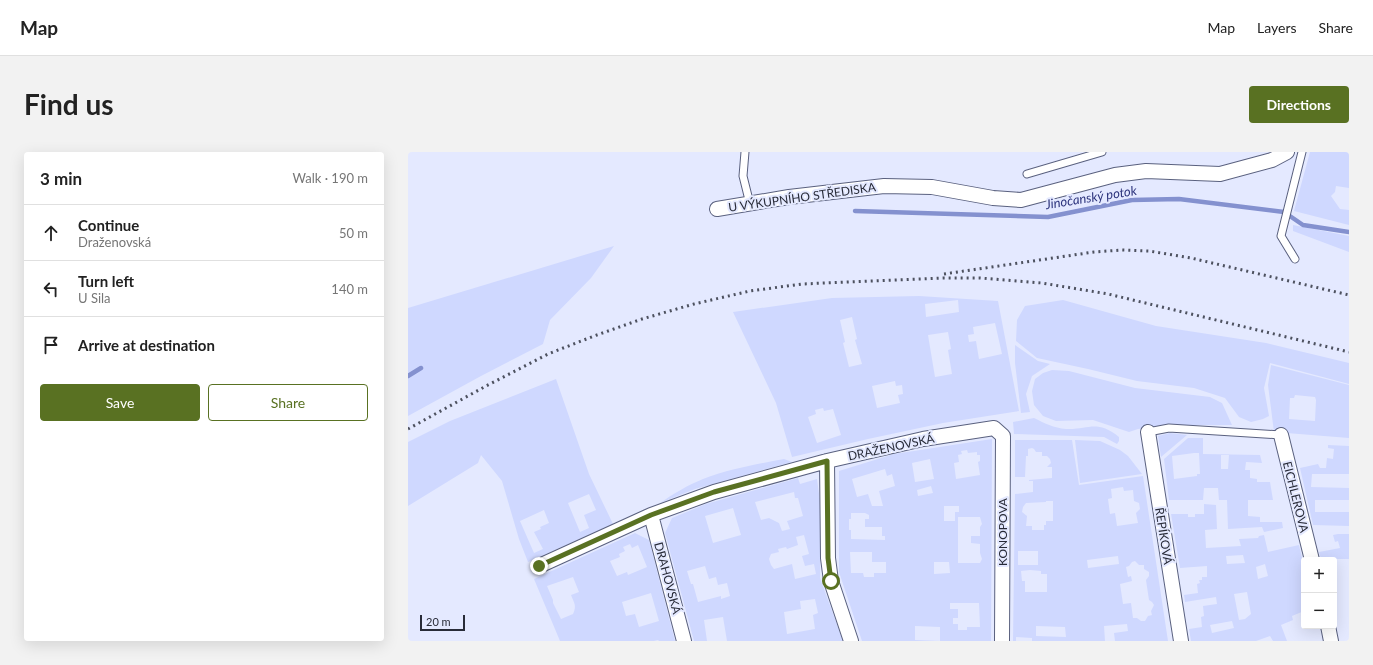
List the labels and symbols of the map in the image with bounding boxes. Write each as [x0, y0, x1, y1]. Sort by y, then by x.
street label: U VÝKUPNÍHO STŘEDISKA [727, 179, 877, 215]
water label: Jinočanský potok [1043, 182, 1139, 212]
street label: DRAŽENOVSKÁ [846, 430, 936, 463]
street label: EICHLEROVA [1280, 460, 1312, 535]
street label: KONOPOVA [995, 497, 1010, 566]
street label: ŘEPÍKOVÁ [1152, 506, 1176, 566]
street label: DRAHOVSKÁ [651, 540, 685, 616]
route end [530, 557, 548, 575]
route start [822, 572, 840, 590]
scale bar [420, 613, 465, 632]

